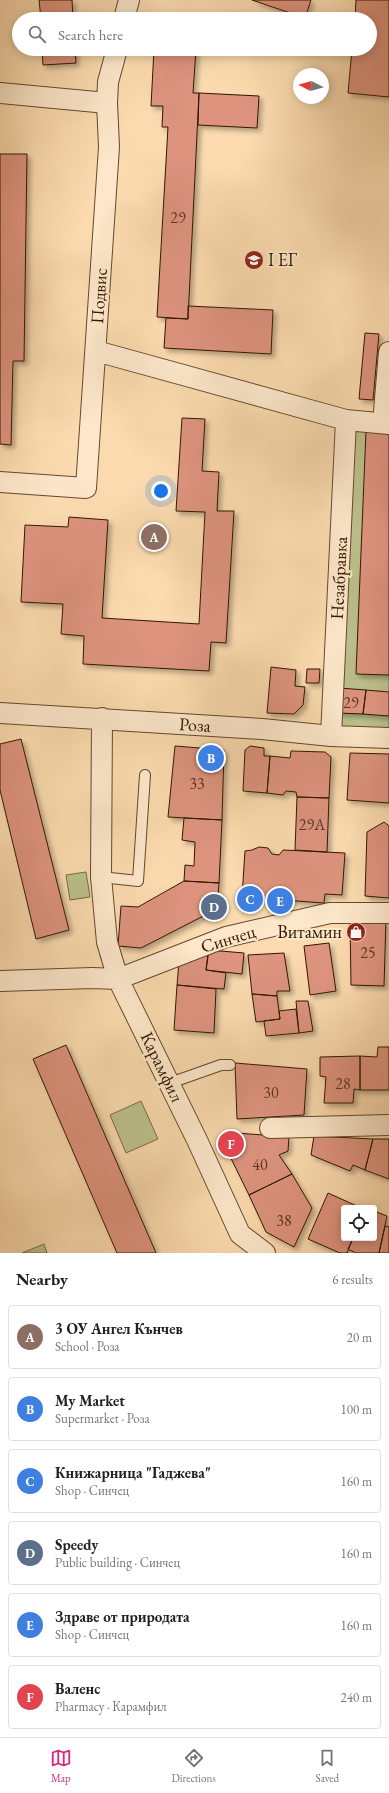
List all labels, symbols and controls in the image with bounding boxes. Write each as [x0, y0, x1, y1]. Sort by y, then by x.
search box [12, 12, 377, 56]
icon: search [26, 23, 48, 45]
text: Search here [58, 25, 123, 44]
north arrow [293, 68, 329, 104]
house number: 29 [170, 207, 186, 228]
place label: I ЕГ [268, 248, 298, 271]
school or university icon: I ЕГ [243, 249, 265, 271]
street label: Подвис [85, 267, 112, 325]
your location [151, 481, 171, 501]
pin: A [141, 522, 167, 552]
street label: Незабравка [325, 535, 352, 620]
house number: 29 [343, 692, 359, 713]
street label: Роза [178, 712, 212, 737]
pin: B [198, 743, 224, 773]
house number: 33 [189, 773, 205, 794]
house number: 29А [299, 814, 326, 835]
pin: C [237, 884, 263, 914]
pin: E [267, 886, 293, 916]
pin: D [201, 892, 227, 922]
street label: Синчец [198, 919, 259, 958]
place label: Витамин [277, 920, 342, 943]
shop icon: Витамин [345, 921, 367, 943]
house number: 25 [360, 942, 376, 963]
street label: Карамфил [136, 1028, 189, 1106]
house number: 28 [335, 1073, 351, 1094]
house number: 30 [263, 1082, 279, 1103]
pin: F [218, 1129, 244, 1159]
house number: 40 [252, 1154, 268, 1175]
map controls [341, 1205, 377, 1241]
button: locate [341, 1205, 377, 1241]
house number: 38 [276, 1210, 292, 1231]
text: Nearby [16, 1268, 68, 1290]
text: 6 results [332, 1271, 373, 1288]
text: 3 ОУ Ангел Кънчев [55, 1319, 183, 1338]
text: A [25, 1329, 35, 1346]
text: 20 m [347, 1329, 372, 1346]
text: School · Роза [55, 1338, 120, 1355]
text: My Market [55, 1391, 125, 1410]
text: B [26, 1401, 34, 1418]
text: 100 m [341, 1401, 372, 1418]
text: Supermarket · Роза [55, 1410, 150, 1427]
text: Книжарница "Гаджева" [55, 1463, 211, 1482]
text: C [25, 1473, 35, 1490]
text: 160 m [341, 1473, 372, 1490]
text: Shop · Синчец [55, 1482, 129, 1499]
text: Speedy [55, 1535, 98, 1554]
text: D [25, 1545, 35, 1562]
text: 160 m [341, 1545, 372, 1562]
text: Public building · Синчец [55, 1554, 180, 1571]
text: Здраве от природата [55, 1607, 190, 1626]
text: E [26, 1617, 34, 1634]
text: 160 m [341, 1617, 372, 1634]
text: Shop · Синчец [55, 1626, 129, 1643]
text: Валенс [55, 1679, 100, 1698]
text: F [26, 1689, 34, 1706]
text: 240 m [341, 1689, 372, 1706]
text: Pharmacy · Карамфил [55, 1698, 167, 1715]
tab: Map [50, 1747, 72, 1785]
tab: Directions [172, 1747, 216, 1785]
tab: Saved [316, 1747, 339, 1785]

